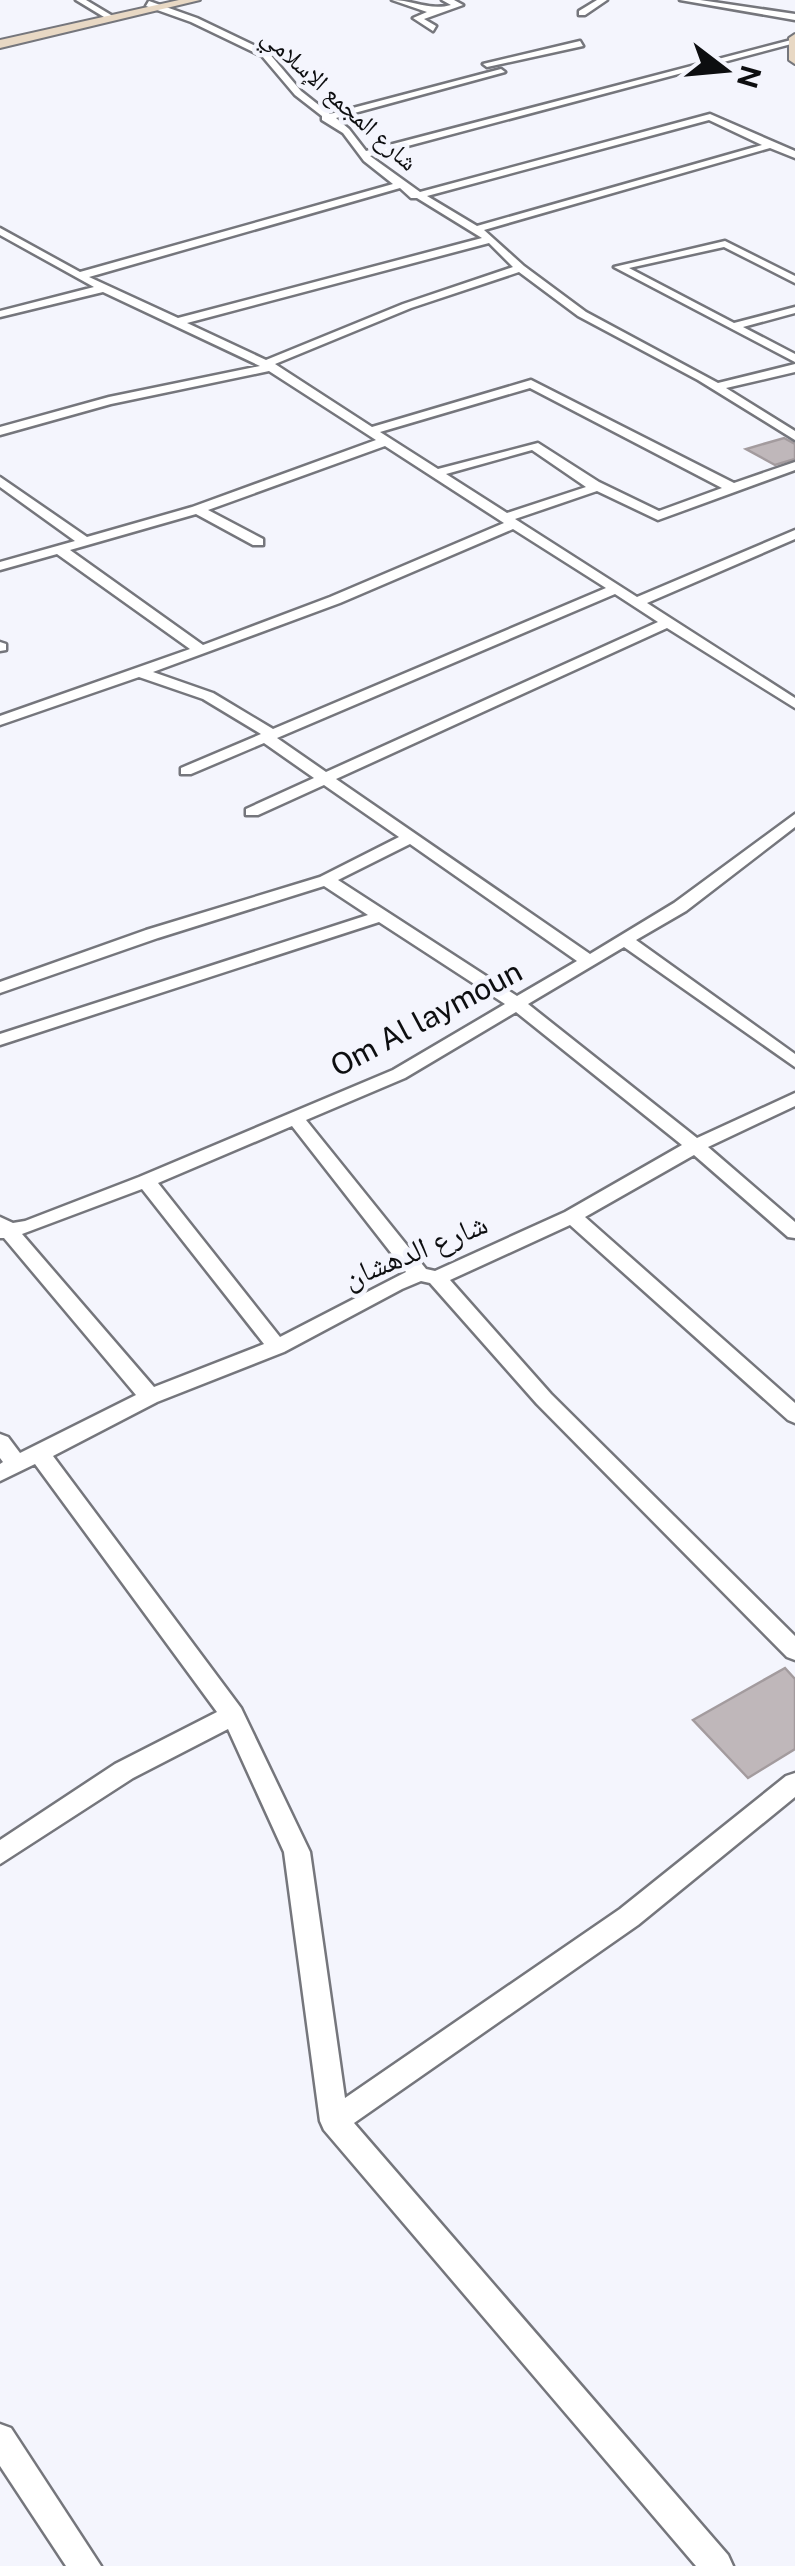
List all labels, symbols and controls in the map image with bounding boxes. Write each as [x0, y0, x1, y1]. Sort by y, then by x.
north arrow [675, 20, 775, 120]
street label: شارع المجمع الإسلامي [252, 21, 424, 181]
text: N [731, 62, 768, 92]
street label: Om Al laymoun [324, 952, 528, 1084]
street label: شارع الدهشان [338, 1205, 493, 1297]

